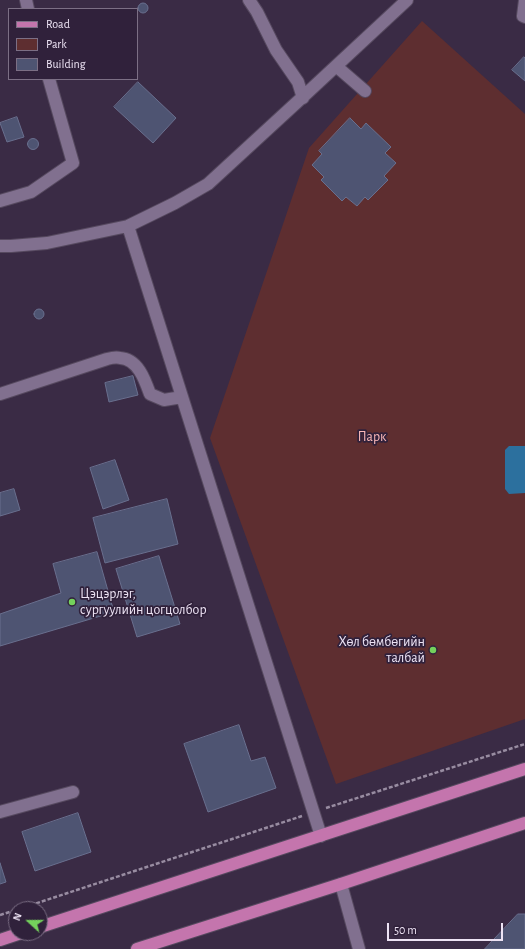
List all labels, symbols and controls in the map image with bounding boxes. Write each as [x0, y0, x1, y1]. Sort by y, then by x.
legend [8, 8, 138, 80]
text: Road [46, 18, 70, 30]
text: Park [46, 38, 67, 50]
text: Building [46, 58, 86, 70]
park label: Парк [358, 429, 386, 445]
place label: Цэцэрлэг, сургуулийн цогцолбор [80, 586, 207, 618]
marker: Цэцэрлэг, сургуулийн цогцолбор [67, 597, 77, 607]
place label: Хөл бөмбөгийн талбай [338, 634, 425, 666]
marker: Хөл бөмбөгийн талбай [428, 645, 438, 655]
north arrow [8, 901, 48, 941]
text: N [11, 911, 24, 922]
scale bar [389, 915, 505, 941]
text: 50 m [394, 924, 417, 936]

